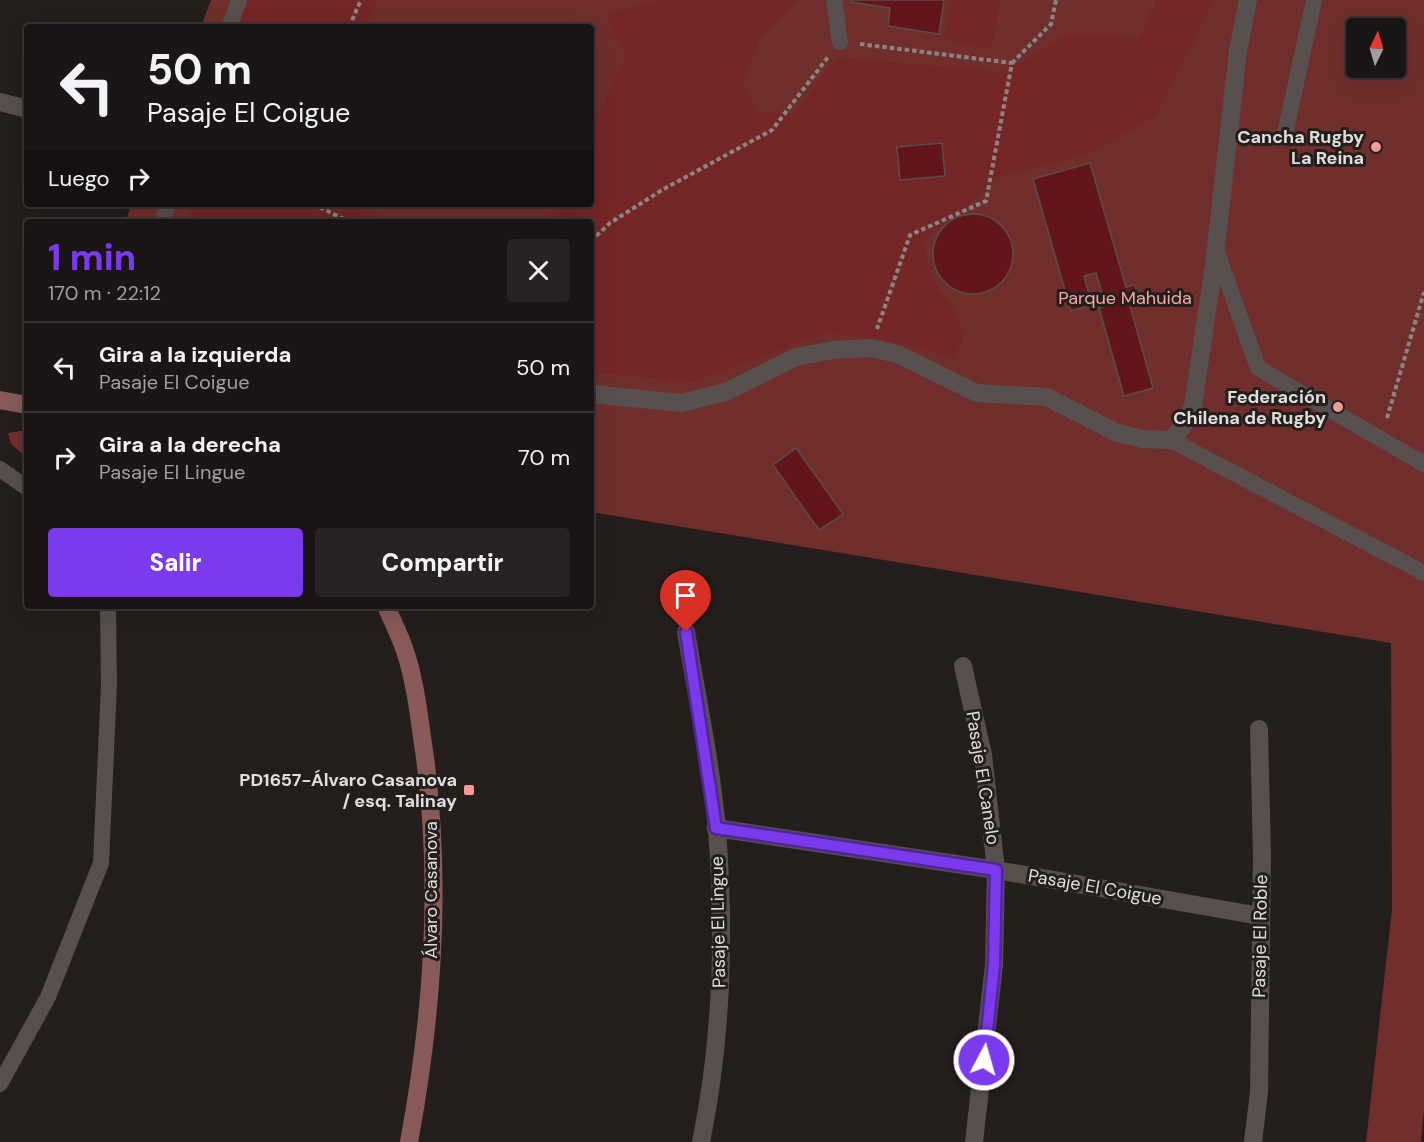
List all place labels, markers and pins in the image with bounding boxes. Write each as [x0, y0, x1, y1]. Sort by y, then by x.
place label: Cancha Rugby La Reina [1237, 125, 1364, 170]
marker: Cancha Rugby La Reina [1369, 140, 1383, 154]
place label: Federación Chilena de Rugby [1173, 385, 1326, 430]
marker: Federación Chilena de Rugby [1331, 400, 1345, 414]
pin [660, 570, 711, 632]
place label: PD1657-Álvaro Casanova / esq. Talinay [239, 768, 457, 813]
marker: PD1657-Álvaro Casanova / esq. Talinay [462, 783, 476, 797]

